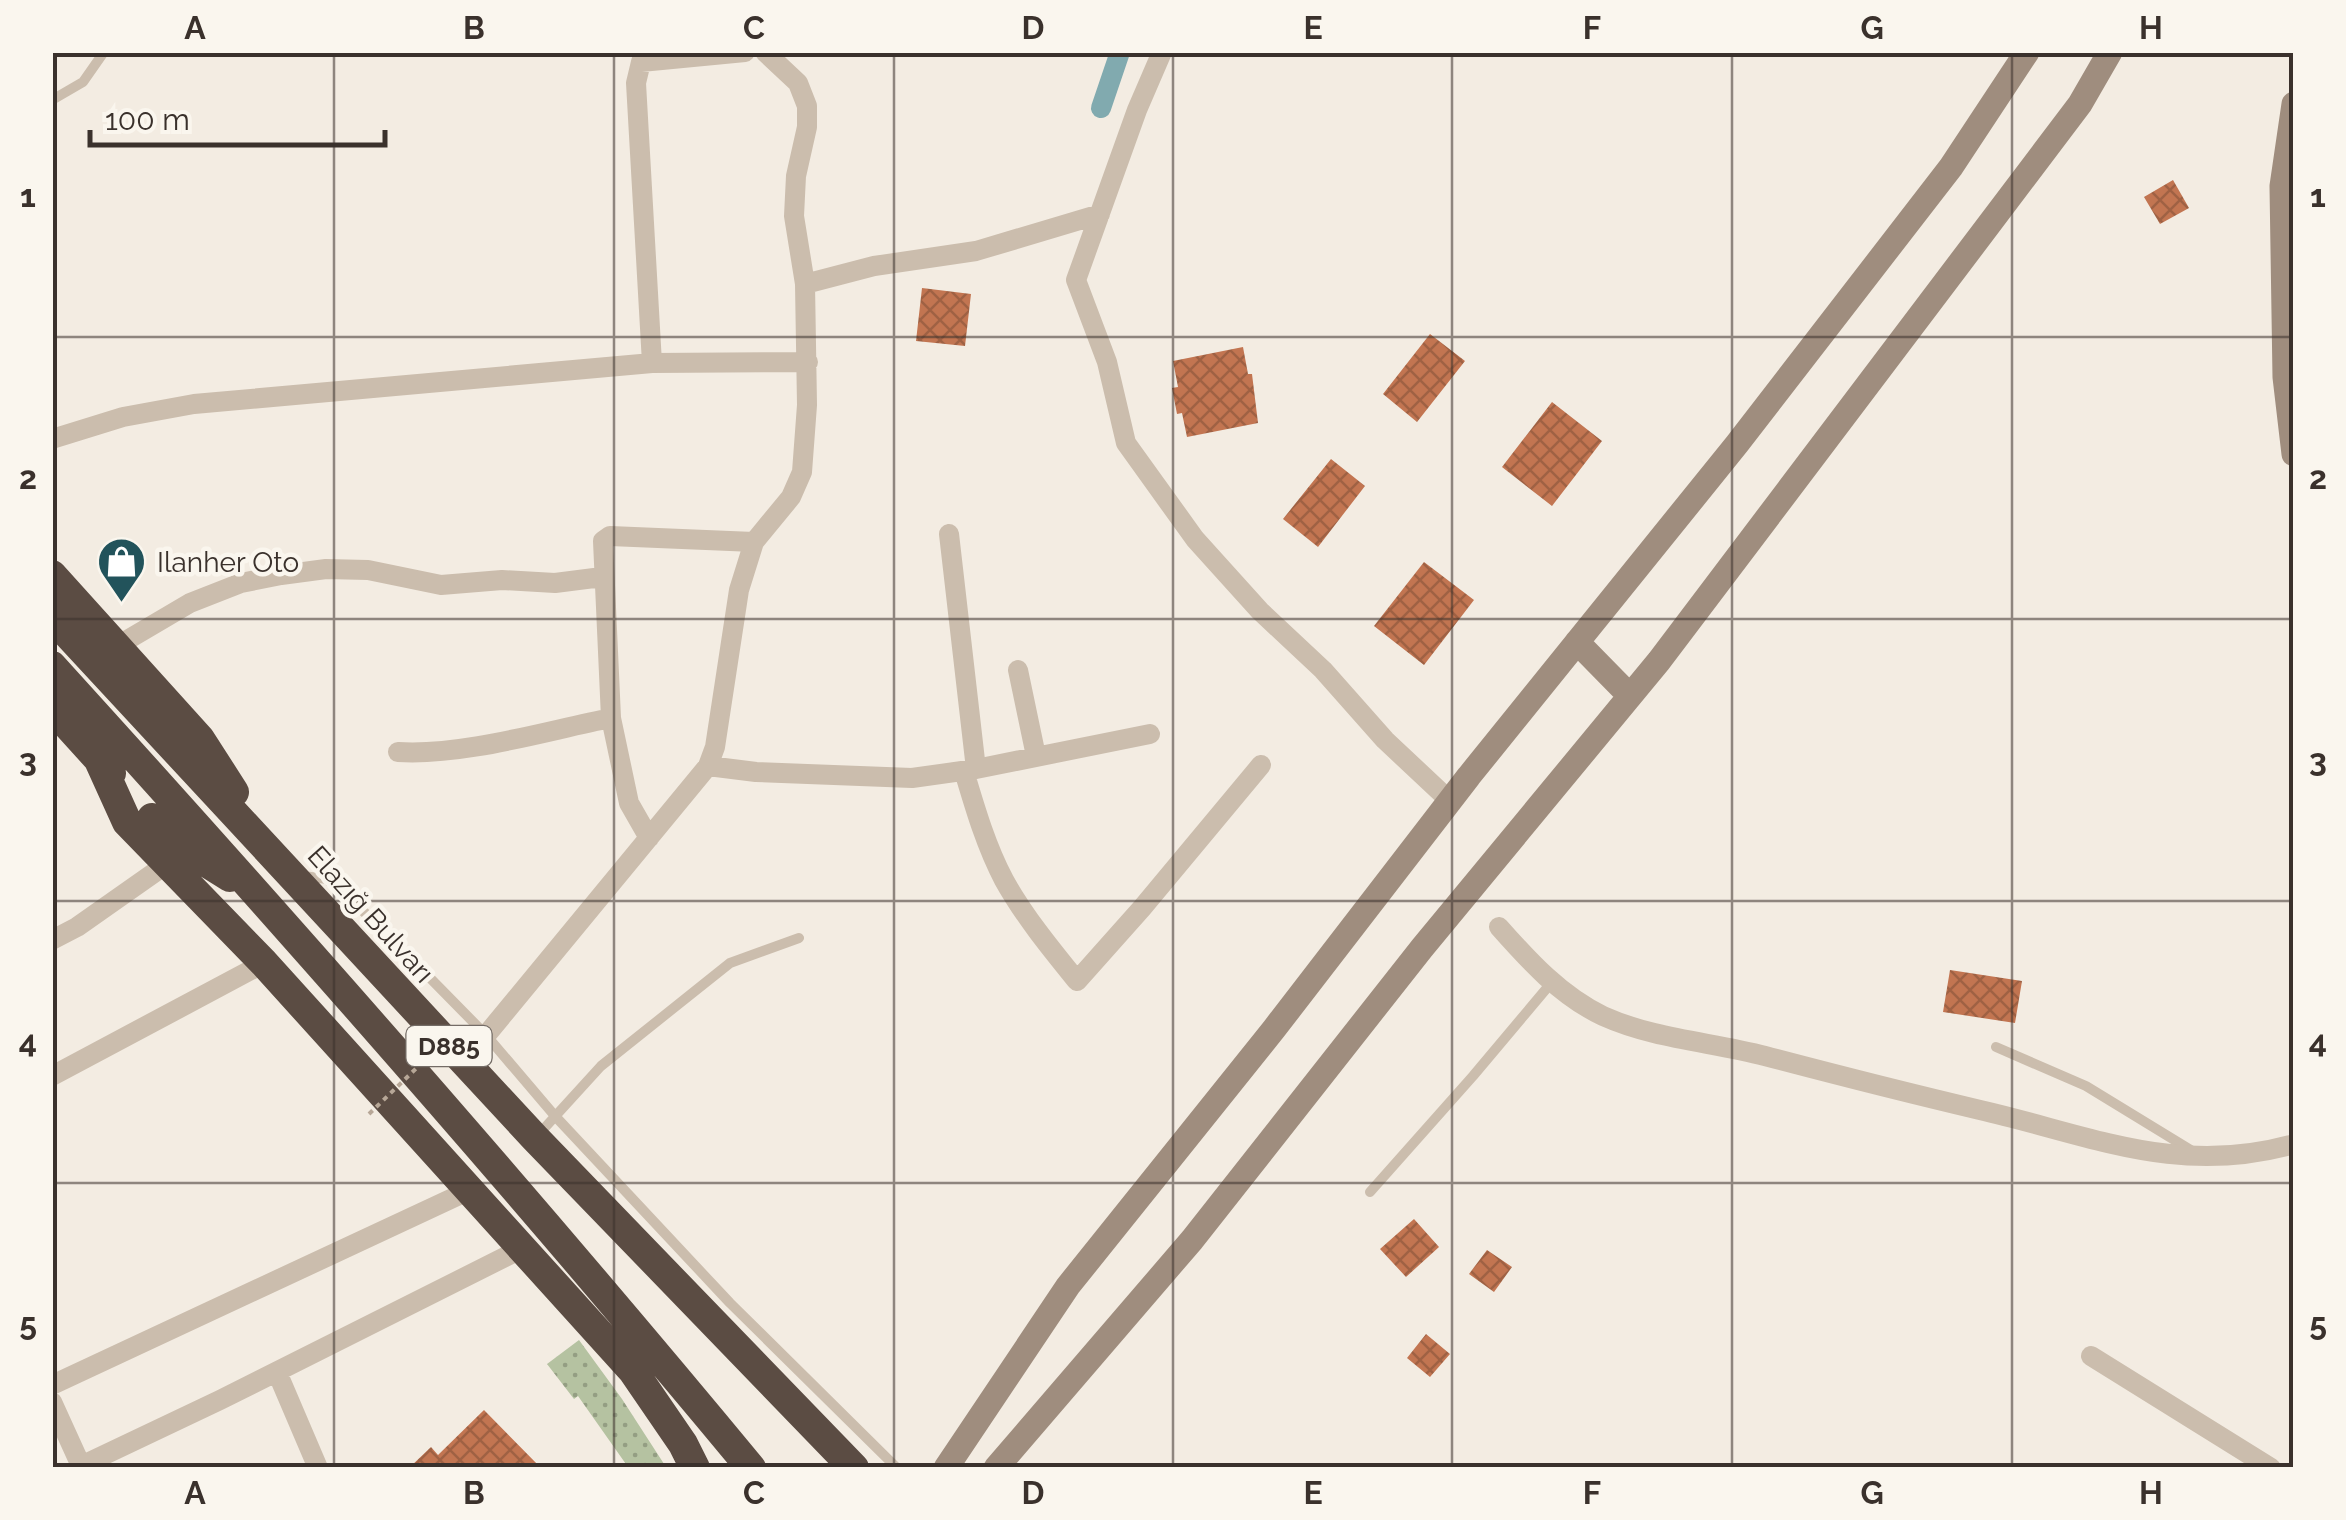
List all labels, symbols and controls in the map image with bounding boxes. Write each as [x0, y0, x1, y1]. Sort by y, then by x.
text: A [184, 9, 206, 46]
text: B [463, 9, 485, 46]
text: C [743, 9, 765, 46]
text: D [1022, 9, 1044, 46]
text: E [1303, 9, 1323, 46]
text: F [1583, 9, 1601, 46]
text: G [1860, 9, 1884, 46]
text: H [2139, 9, 2163, 46]
scale bar [90, 85, 385, 147]
text: 100 m [105, 102, 190, 137]
text: 1 [20, 177, 36, 214]
text: 1 [2310, 177, 2326, 214]
text: 2 [19, 459, 37, 496]
text: 2 [2309, 459, 2327, 496]
shop icon: Ilanher Oto [96, 536, 148, 604]
place label: Ilanher Oto [157, 546, 299, 579]
text: 3 [19, 741, 37, 778]
text: 3 [2309, 741, 2327, 778]
street label: Elazığ Bulvarı [301, 839, 441, 989]
text: 4 [19, 1023, 37, 1060]
text: 4 [2309, 1023, 2327, 1060]
road number: D885 [406, 1026, 492, 1066]
text: 5 [19, 1305, 37, 1342]
text: 5 [2309, 1305, 2327, 1342]
text: A [184, 1474, 206, 1511]
text: B [463, 1474, 485, 1511]
text: C [743, 1474, 765, 1511]
text: D [1022, 1474, 1044, 1511]
text: E [1303, 1474, 1323, 1511]
text: F [1583, 1474, 1601, 1511]
text: G [1860, 1474, 1884, 1511]
text: H [2139, 1474, 2163, 1511]

